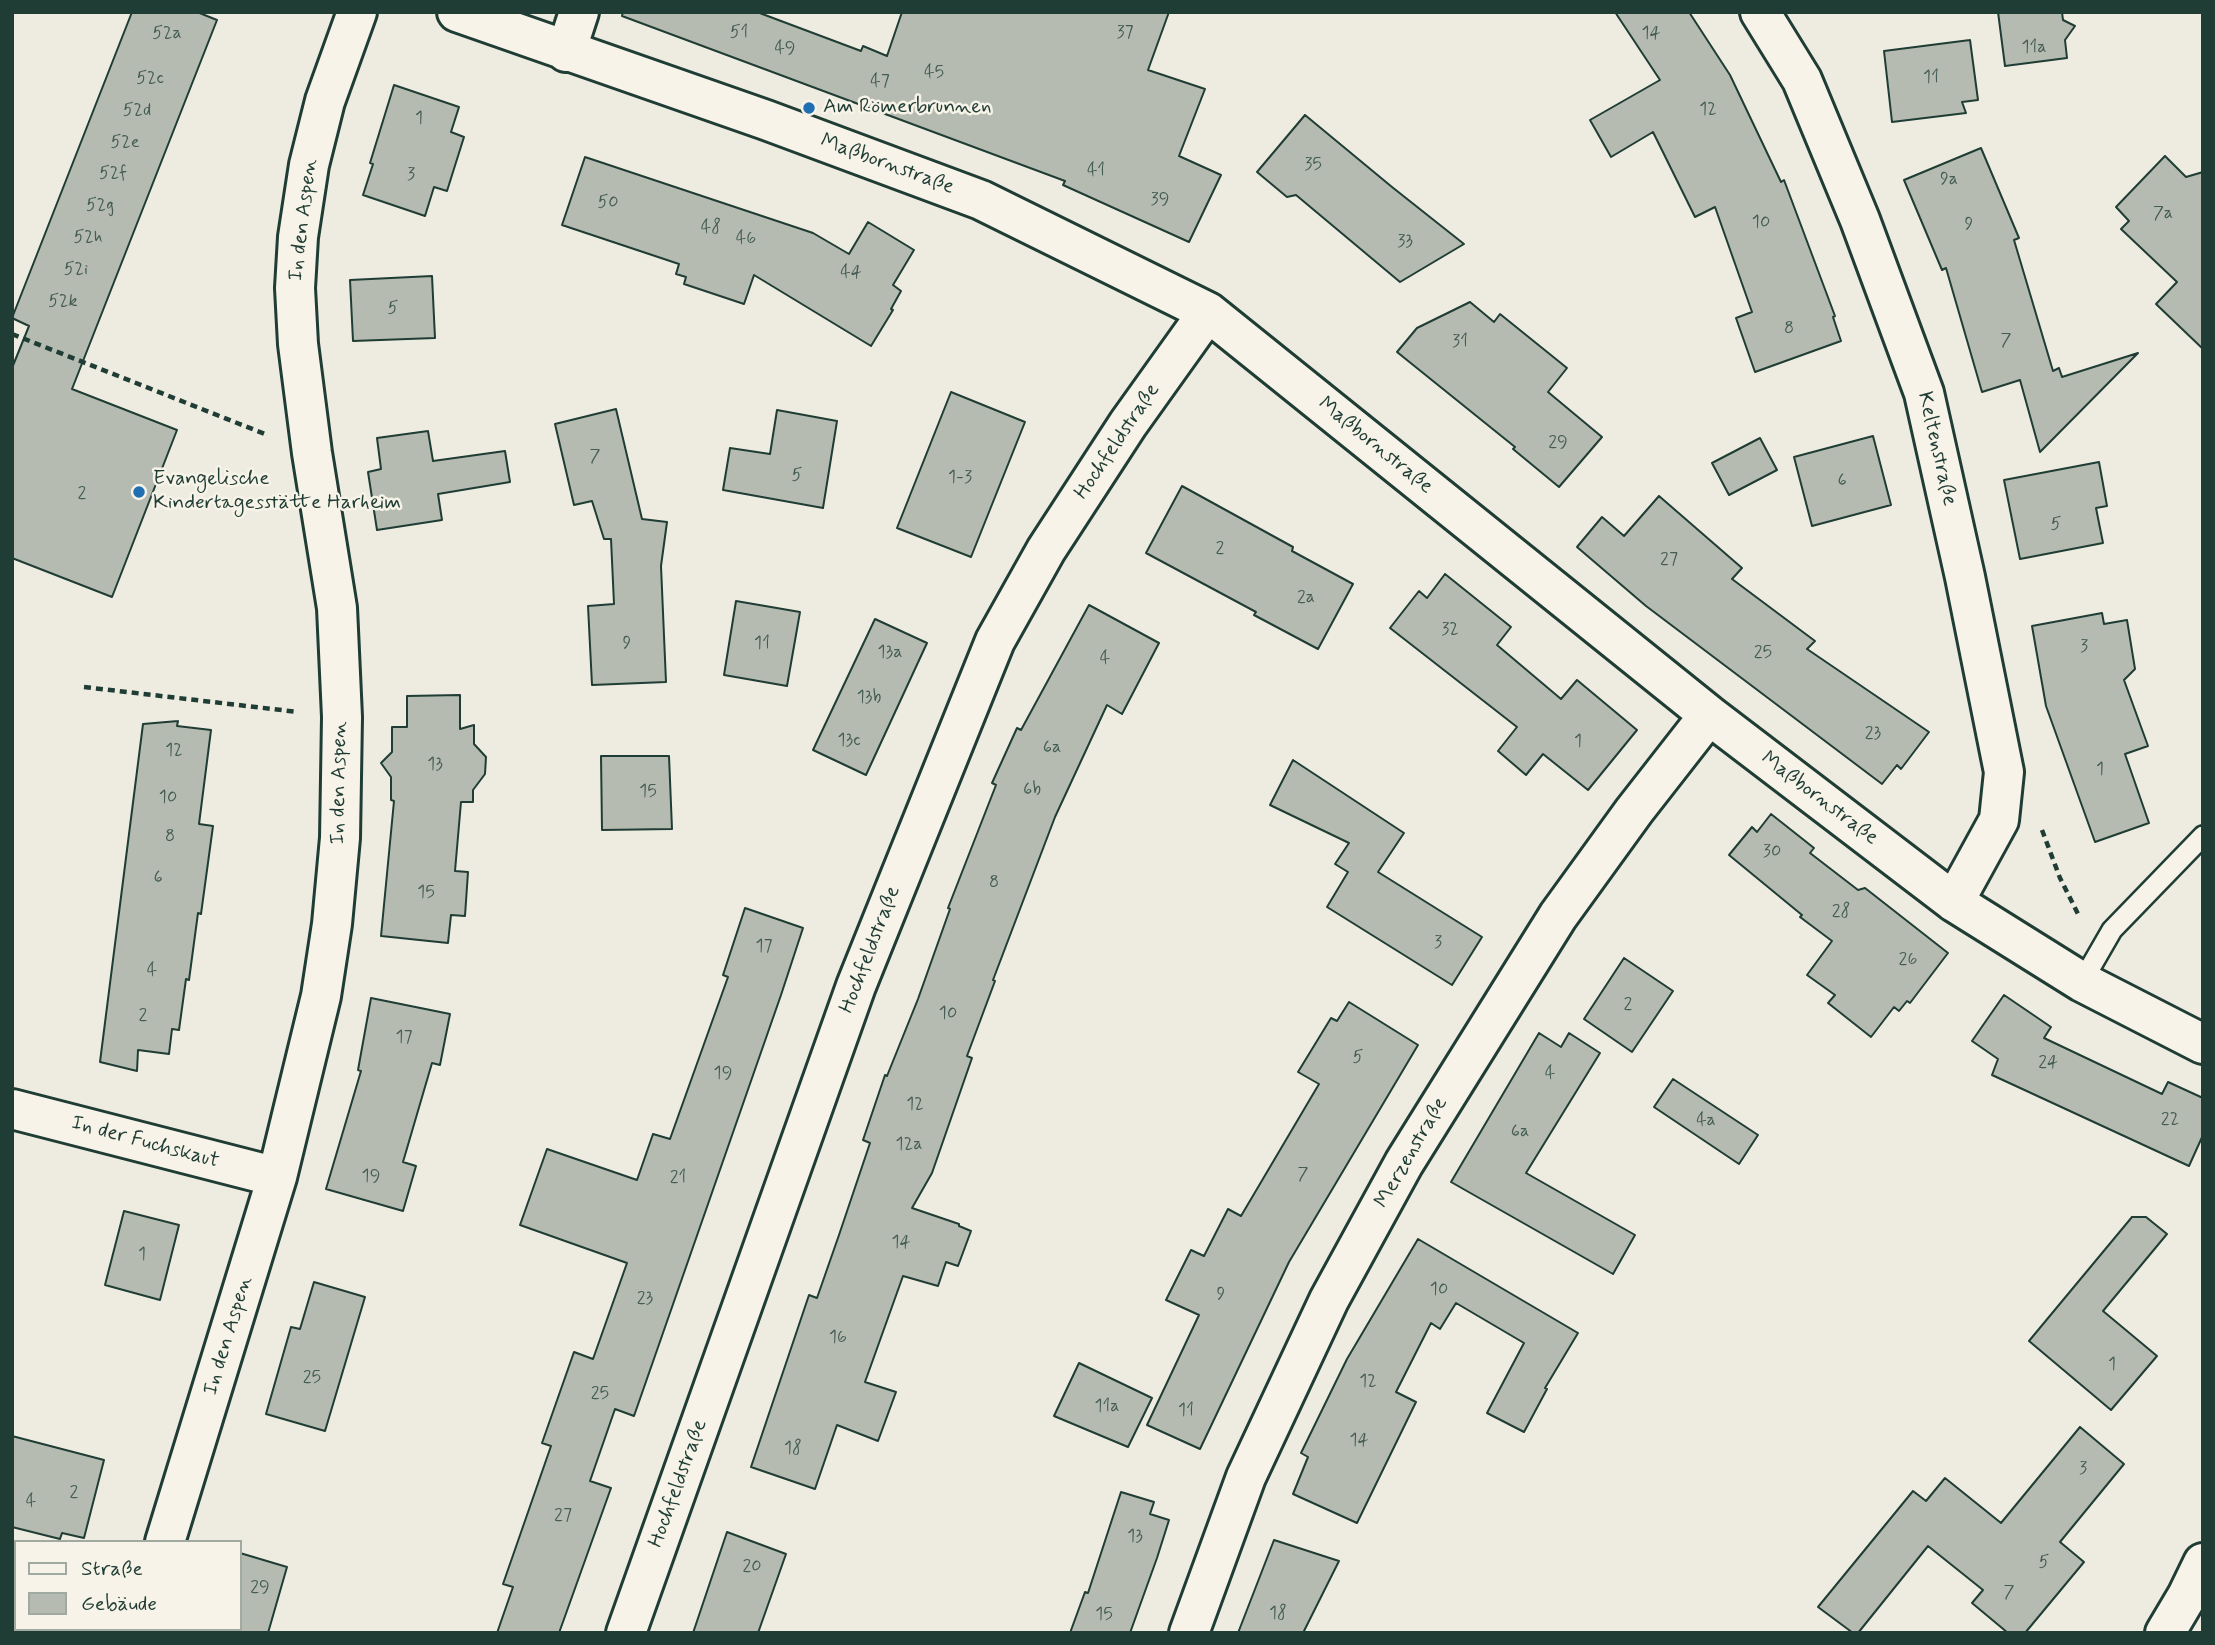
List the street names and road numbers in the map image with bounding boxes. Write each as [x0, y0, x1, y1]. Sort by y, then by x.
street label: Maßbornstraße [817, 129, 957, 201]
street label: In den Aspen [284, 157, 324, 283]
street label: Hochfeldstraße [1070, 379, 1166, 505]
street label: Keltenstraße [1911, 390, 1961, 508]
street label: Maßbornstraße [1312, 392, 1438, 500]
street label: In den Aspen [326, 721, 354, 845]
street label: Maßbornstraße [1755, 747, 1883, 851]
street label: Hochfeldstraße [835, 883, 907, 1017]
street label: Merzenstraße [1370, 1093, 1454, 1213]
street label: In der Fuchskaut [68, 1111, 222, 1175]
street label: In den Aspen [199, 1274, 259, 1398]
street label: Hochfeldstraße [644, 1417, 714, 1551]

